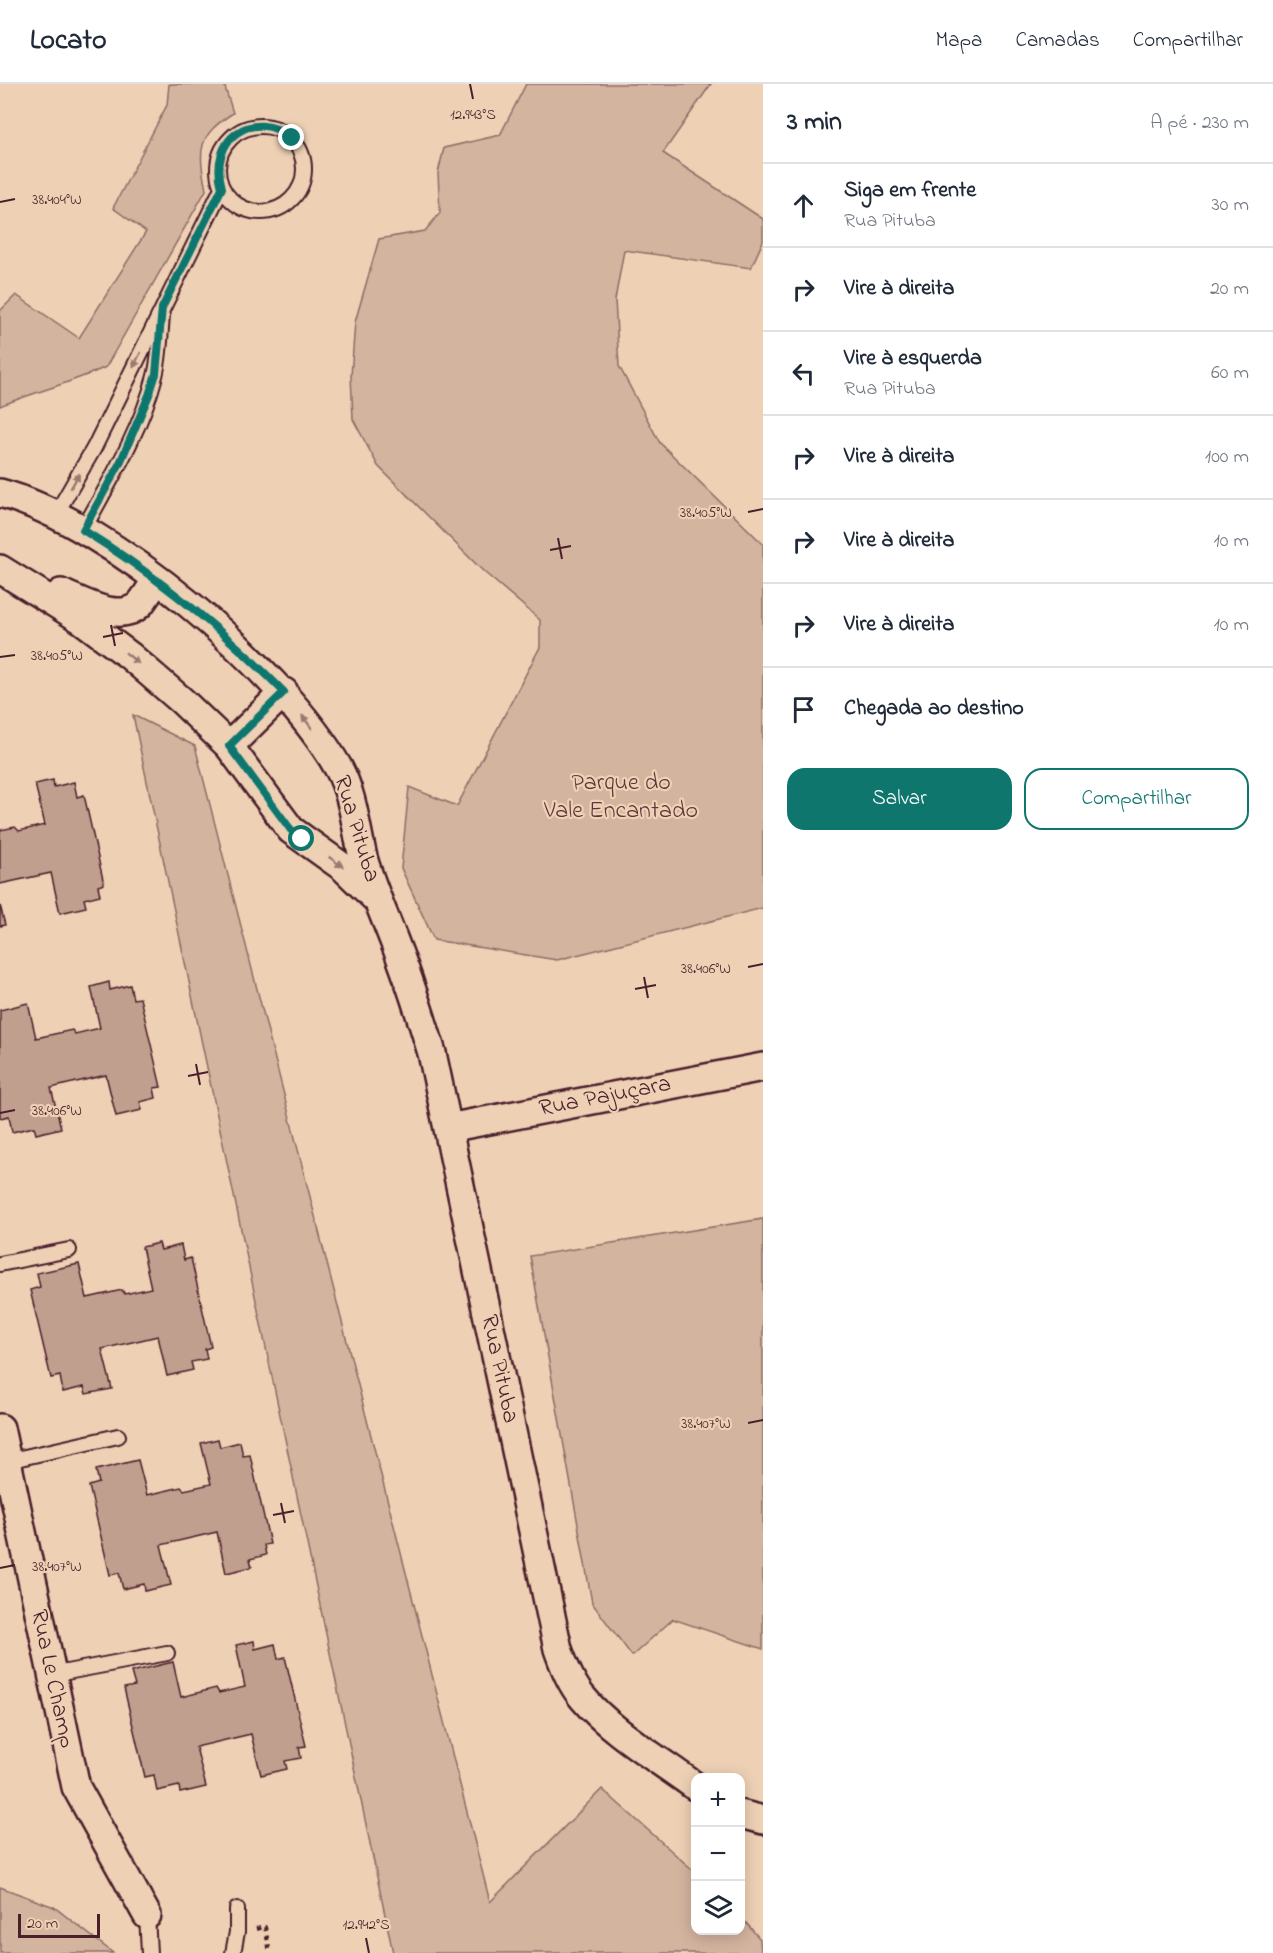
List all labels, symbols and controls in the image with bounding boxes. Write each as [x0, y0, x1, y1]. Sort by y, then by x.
text: Locato [30, 21, 106, 62]
text: Mapa [936, 26, 982, 56]
text: Camadas [1015, 26, 1100, 56]
text: Compartilhar [1133, 26, 1243, 56]
text: 12.943°S [450, 104, 496, 126]
text: 3 min [787, 104, 842, 142]
text: A pé · 230 m [1150, 109, 1249, 138]
route end [278, 124, 304, 150]
text: Siga em frente [844, 175, 976, 207]
text: 38.404°W [32, 189, 82, 211]
icon: ahead [787, 189, 820, 222]
text: 30 m [1212, 191, 1249, 220]
text: Rua Pituba [844, 207, 936, 236]
icon: right [787, 273, 820, 306]
text: Vire à direita [844, 273, 954, 305]
text: 20 m [1210, 275, 1249, 304]
text: Vire à esquerda [844, 343, 982, 375]
one-way arrow [132, 352, 141, 369]
icon: left [787, 357, 820, 390]
text: 60 m [1211, 359, 1249, 388]
text: Rua Pituba [844, 375, 936, 404]
icon: right [787, 441, 820, 474]
text: Vire à direita [844, 441, 954, 473]
text: 100 m [1205, 443, 1249, 472]
one-way arrow [69, 473, 80, 489]
text: 38.405°W [680, 502, 732, 524]
icon: right [787, 525, 820, 558]
text: Vire à direita [844, 525, 954, 557]
text: 10 m [1213, 527, 1249, 556]
icon: right [787, 609, 820, 642]
text: Vire à direita [844, 609, 954, 641]
text: 10 m [1213, 611, 1249, 640]
text: 38.405°W [31, 645, 83, 667]
one-way arrow [124, 651, 140, 664]
icon: arrive [787, 693, 820, 726]
text: Chegada ao destino [844, 693, 1024, 725]
one-way arrow [301, 714, 313, 730]
park label: Parque do Vale Encantado [543, 766, 698, 829]
button: Salvar [787, 768, 1012, 830]
button: Compartilhar [1024, 768, 1249, 830]
street label: Rua Pituba [323, 771, 389, 887]
route start [288, 825, 314, 851]
one-way arrow [327, 856, 343, 868]
text: 38.406°W [681, 958, 731, 980]
street label: Rua Pajuçara [536, 1067, 674, 1127]
text: 38.406°W [32, 1100, 82, 1122]
street label: Rua Pituba [470, 1312, 528, 1426]
text: 38.407°W [681, 1413, 731, 1435]
text: 38.407°W [32, 1556, 82, 1578]
street label: Rua Le Champ [20, 1607, 84, 1751]
map controls [691, 1773, 745, 1935]
button: + [691, 1773, 745, 1827]
button: − [691, 1827, 745, 1881]
button: layers [691, 1881, 745, 1935]
scale bar [18, 1911, 100, 1938]
text: 20 m [27, 1912, 58, 1936]
text: 12.942°S [342, 1914, 390, 1936]

